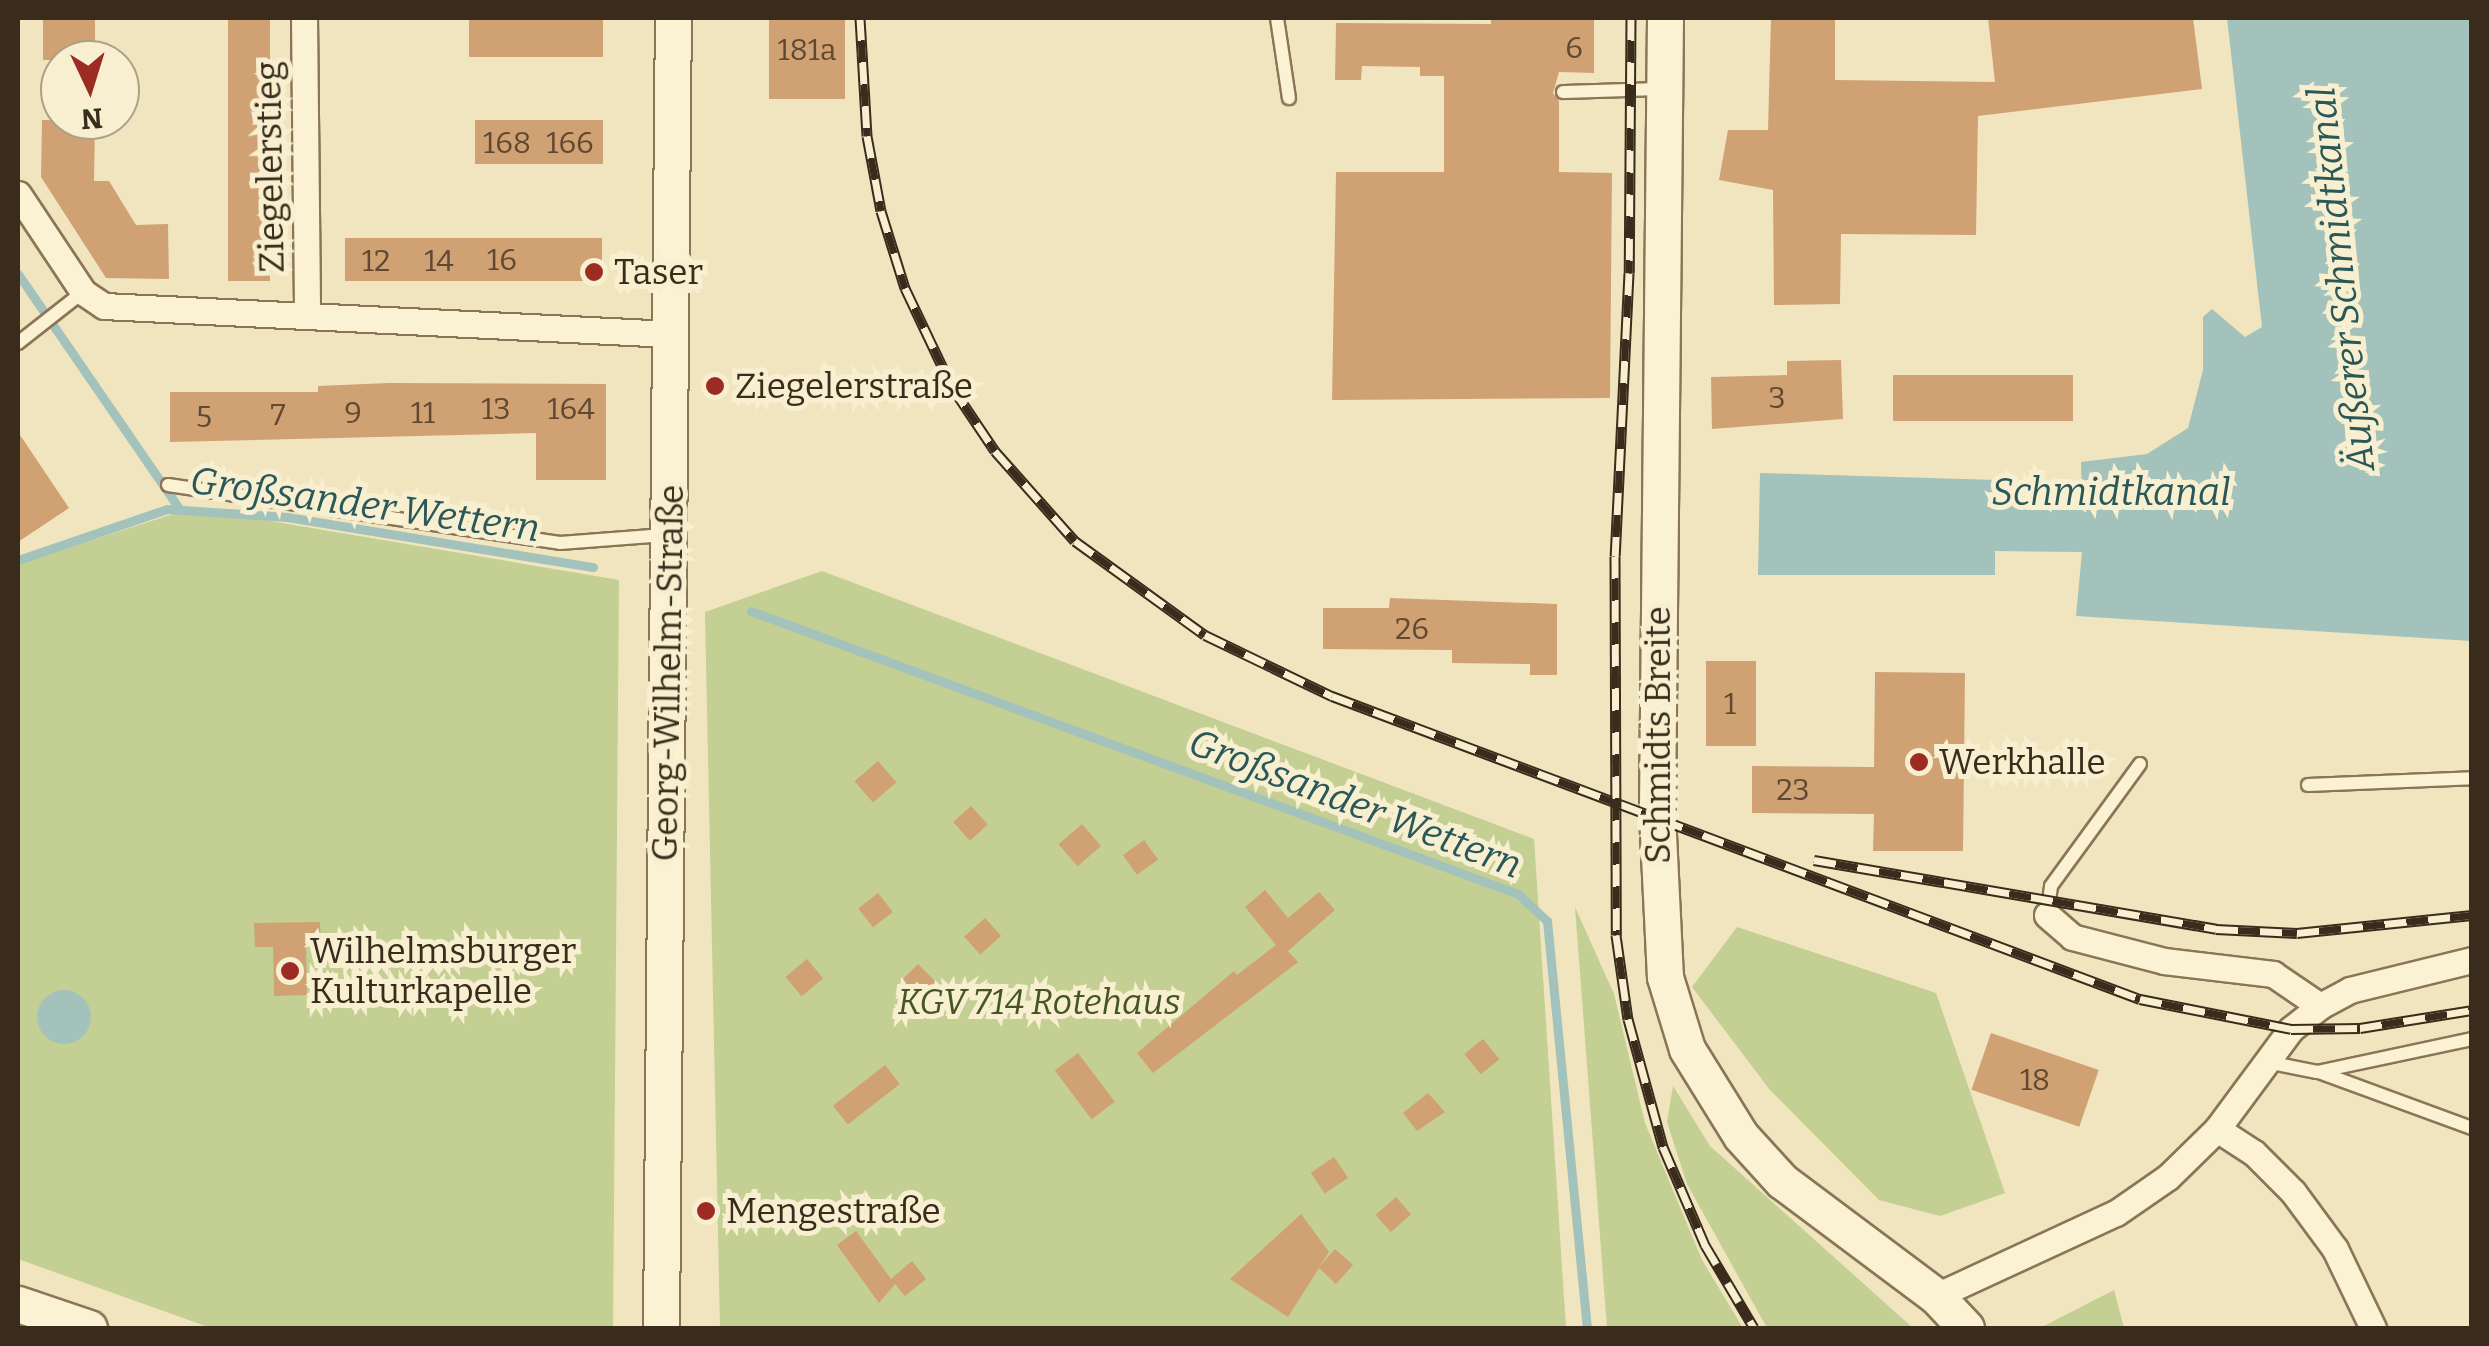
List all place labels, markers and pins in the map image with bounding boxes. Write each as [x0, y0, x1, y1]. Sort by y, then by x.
place label: Taser [614, 251, 703, 293]
marker: Taser [583, 261, 605, 283]
place label: Ziegelerstraße [735, 365, 973, 407]
marker: Ziegelerstraße [704, 375, 726, 397]
place label: Werkhalle [1939, 741, 2106, 783]
marker: Werkhalle [1908, 751, 1930, 773]
place label: Wilhelmsburger Kulturkapelle [310, 930, 576, 1012]
marker: Wilhelmsburger Kulturkapelle [279, 960, 301, 982]
place label: Mengestraße [726, 1190, 941, 1232]
marker: Mengestraße [695, 1200, 717, 1222]

